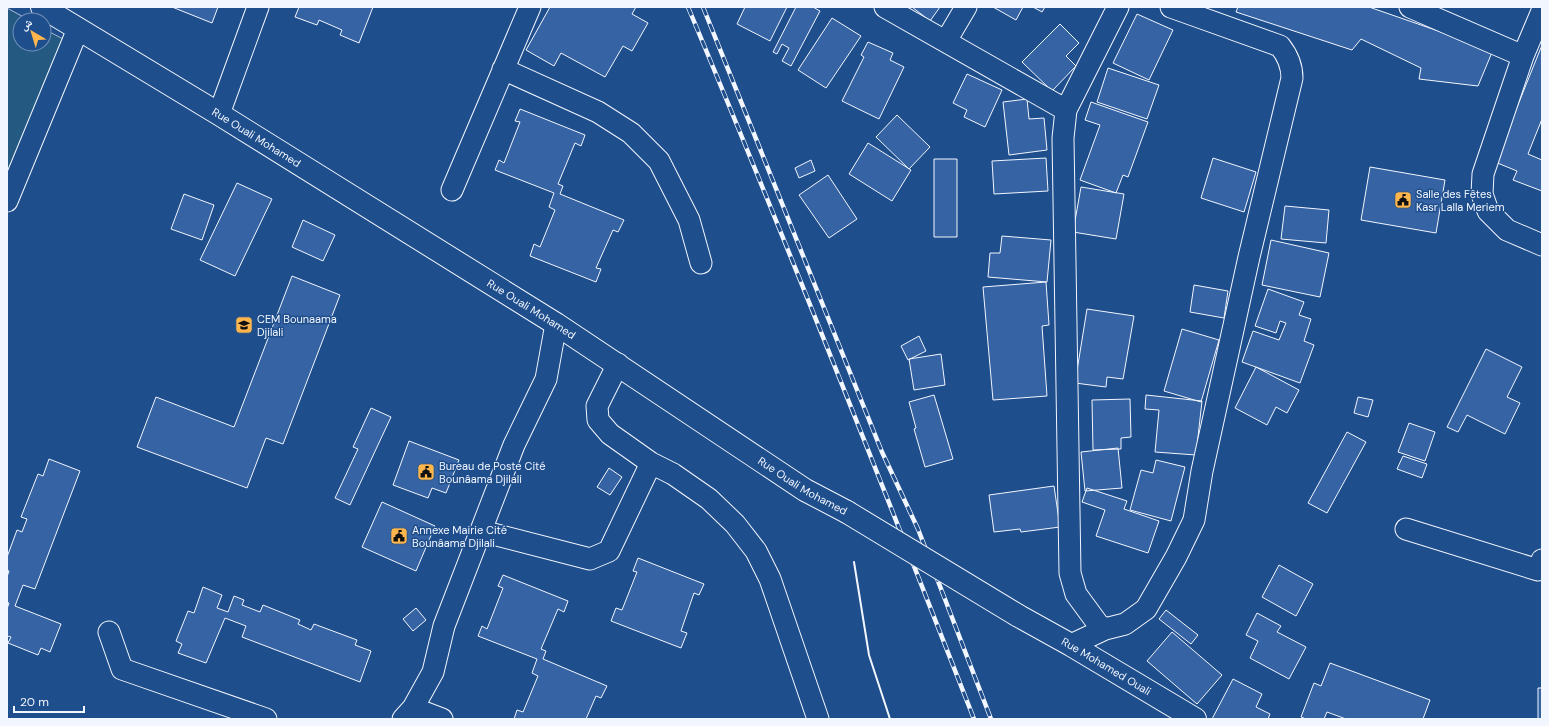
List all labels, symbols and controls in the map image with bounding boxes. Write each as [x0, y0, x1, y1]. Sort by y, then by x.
north arrow [12, 12, 52, 52]
text: ش [17, 15, 36, 34]
street label: Rue Ouali Mohamed [210, 104, 304, 170]
place label: Salle des Fêtes Kasr Lalla Meriem [1416, 187, 1505, 214]
public building icon: Salle des Fêtes Kasr Lalla Meriem [1393, 190, 1413, 210]
street label: Rue Ouali Mohamed [484, 276, 578, 342]
place label: CEM Bounaama Djilali [257, 312, 337, 339]
school or university icon: CEM Bounaama Djilali [234, 315, 254, 335]
street label: Rue Ouali Mohamed [755, 454, 850, 518]
place label: Bureau de Poste Cité Bounâama Djilali [439, 459, 545, 486]
public building icon: Bureau de Poste Cité Bounâama Djilali [416, 462, 436, 482]
place label: Annexe Mairie Cité Bounâama Djilali [412, 523, 507, 550]
public building icon: Annexe Mairie Cité Bounâama Djilali [389, 526, 409, 546]
street label: Rue Mohamed Ouali [1059, 634, 1154, 698]
scale bar [14, 688, 84, 714]
text: 20 m [20, 694, 49, 710]

